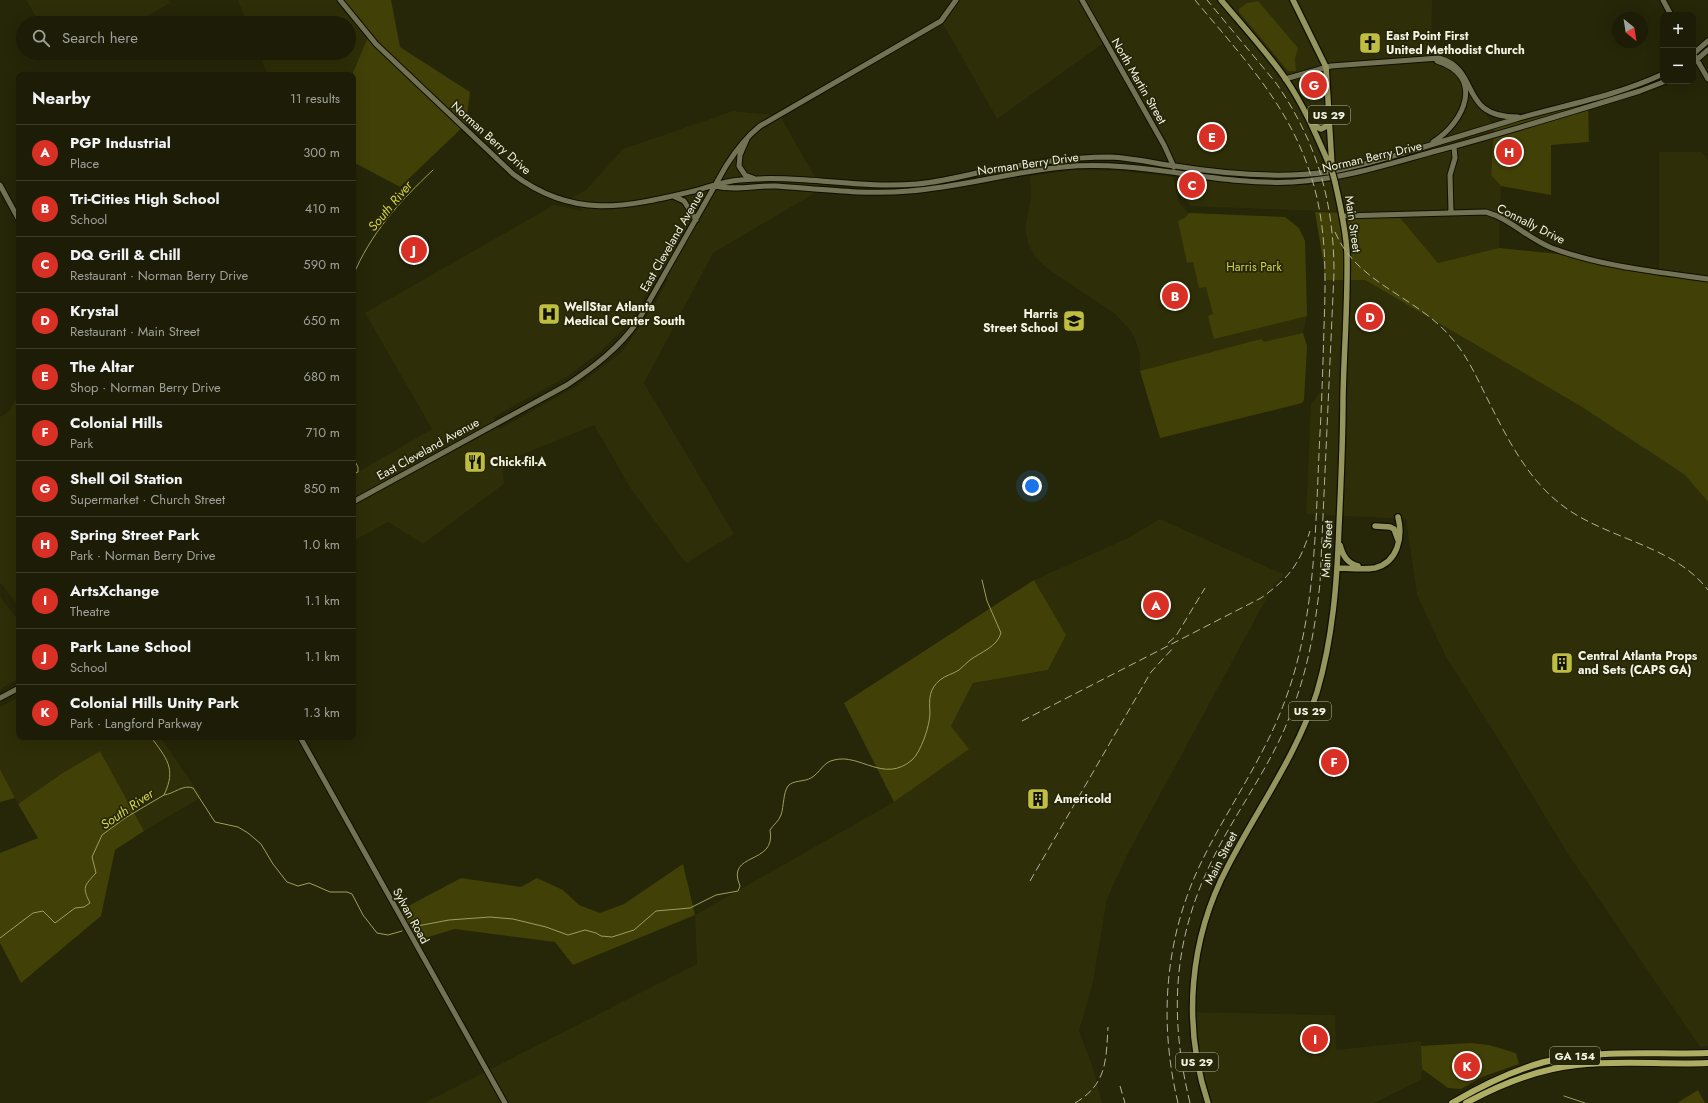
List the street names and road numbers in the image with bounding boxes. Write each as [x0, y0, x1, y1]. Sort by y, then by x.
street label: North Martin Street [1107, 35, 1171, 128]
street label: Norman Berry Drive [447, 97, 535, 179]
road number: US 29 [1308, 106, 1350, 124]
street label: Norman Berry Drive [1320, 137, 1424, 177]
street label: Norman Berry Drive [976, 148, 1080, 180]
street label: East Cleveland Avenue [636, 187, 708, 295]
street label: Main Street [1340, 194, 1366, 254]
street label: Connally Drive [1494, 199, 1568, 249]
street label: East Cleveland Avenue [374, 413, 482, 485]
street label: Main Street [1317, 520, 1337, 578]
road number: US 29 [1289, 702, 1331, 720]
street label: Main Street [1200, 828, 1242, 888]
street label: Sylvan Road [388, 885, 434, 947]
road number: GA 154 [1550, 1047, 1600, 1065]
road number: US 29 [1176, 1053, 1218, 1071]

